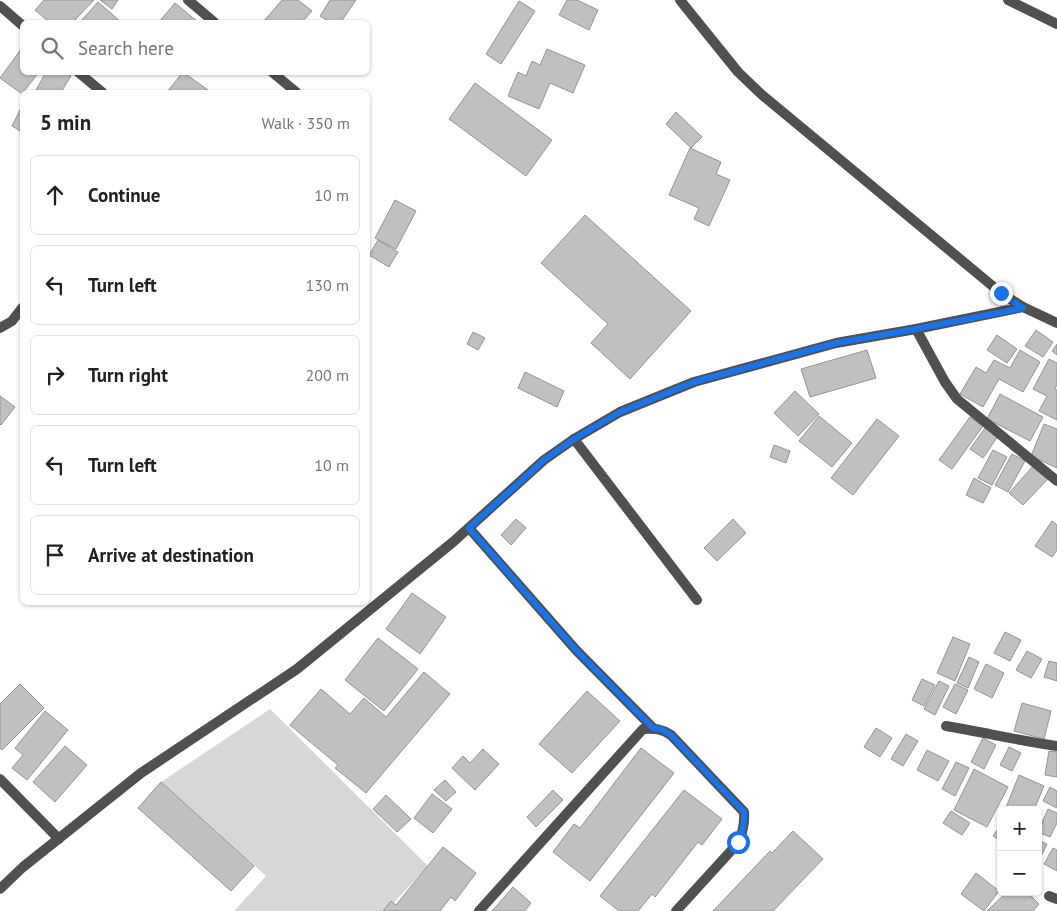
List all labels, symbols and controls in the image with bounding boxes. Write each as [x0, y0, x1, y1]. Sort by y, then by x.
search box [20, 20, 370, 75]
icon: search [38, 34, 66, 62]
text: Search here [78, 36, 174, 60]
text: 5 min [40, 109, 91, 136]
text: Walk · 350 m [261, 113, 350, 133]
icon: ahead [41, 181, 69, 209]
text: Continue [88, 183, 160, 207]
text: 10 m [314, 185, 349, 205]
icon: left [41, 271, 69, 299]
text: Turn left [88, 273, 157, 297]
text: 130 m [306, 275, 349, 295]
route end [990, 282, 1013, 305]
icon: right [41, 361, 69, 389]
text: Turn right [88, 363, 168, 387]
text: 200 m [306, 365, 349, 385]
icon: left [41, 451, 69, 479]
text: Turn left [88, 453, 157, 477]
text: 10 m [314, 455, 349, 475]
icon: arrive [41, 541, 69, 569]
text: Arrive at destination [88, 543, 254, 567]
map controls [997, 806, 1042, 896]
button: + [997, 806, 1042, 851]
route start [727, 831, 750, 854]
button: − [997, 851, 1042, 896]

